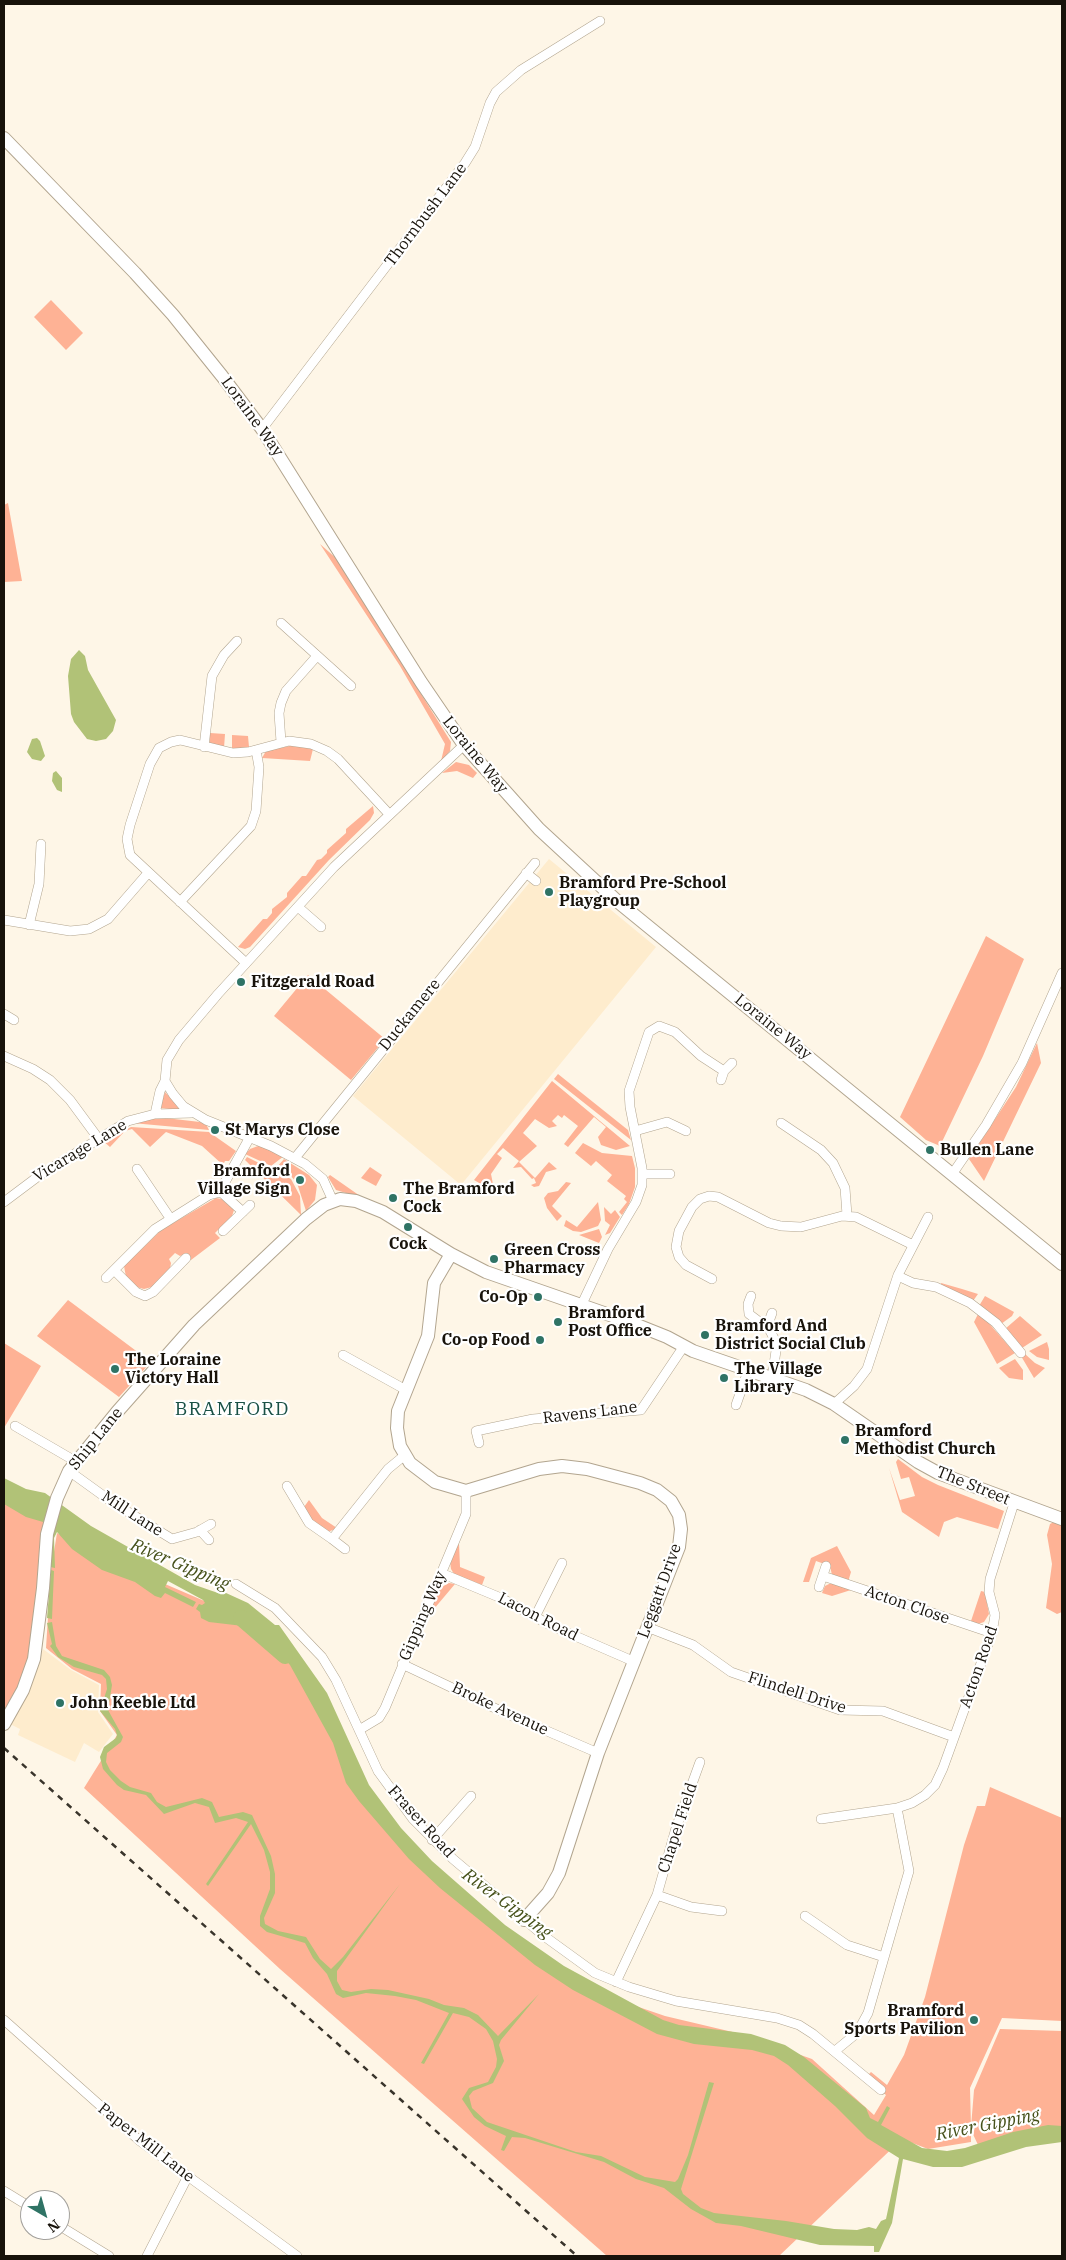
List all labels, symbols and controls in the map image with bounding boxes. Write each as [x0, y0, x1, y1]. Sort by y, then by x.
street label: Thornbush Lane [381, 159, 471, 271]
street label: Loraine Way [217, 374, 287, 460]
street label: Loraine Way [438, 713, 512, 797]
place label: Bramford Pre-School Playgroup [559, 873, 727, 911]
marker: Bramford Pre-School Playgroup [543, 886, 555, 898]
place label: Fitzgerald Road [251, 972, 375, 992]
street label: Duckamere [375, 975, 445, 1055]
marker: Fitzgerald Road [235, 976, 247, 988]
street label: Loraine Way [731, 990, 815, 1064]
street label: Vicarage Lane [30, 1115, 130, 1187]
place label: St Marys Close [225, 1120, 340, 1140]
marker: St Marys Close [209, 1124, 221, 1136]
place label: Bullen Lane [940, 1140, 1034, 1160]
marker: Bullen Lane [924, 1144, 936, 1156]
place label: Bramford Village Sign [197, 1161, 290, 1199]
marker: Bramford Village Sign [294, 1174, 306, 1186]
place label: The Bramford Cock [403, 1179, 515, 1217]
marker: The Bramford Cock [387, 1192, 399, 1204]
marker: Cock [402, 1221, 414, 1233]
place label: Cock [389, 1234, 427, 1254]
place label: Green Cross Pharmacy [504, 1240, 600, 1278]
marker: Green Cross Pharmacy [488, 1253, 500, 1265]
place label: Co-Op [479, 1287, 528, 1307]
marker: Co-Op [532, 1291, 544, 1303]
place label: Bramford Post Office [568, 1303, 652, 1341]
marker: Bramford Post Office [552, 1316, 564, 1328]
place label: Bramford And District Social Club [715, 1316, 866, 1354]
marker: Bramford And District Social Club [699, 1329, 711, 1341]
place label: Co-op Food [442, 1330, 530, 1350]
marker: Co-op Food [534, 1334, 546, 1346]
place label: The Loraine Victory Hall [125, 1350, 221, 1388]
place label: The Village Library [734, 1359, 822, 1397]
marker: The Loraine Victory Hall [109, 1363, 121, 1375]
marker: The Village Library [718, 1372, 730, 1384]
street label: Ravens Lane [542, 1398, 638, 1428]
district label: BRAMFORD [174, 1399, 290, 1421]
street label: Ship Lane [65, 1404, 127, 1474]
place label: Bramford Methodist Church [855, 1421, 996, 1459]
marker: Bramford Methodist Church [839, 1434, 851, 1446]
street label: The Street [933, 1463, 1013, 1509]
street label: Mill Lane [98, 1487, 166, 1541]
water label: River Gipping [127, 1534, 233, 1596]
street label: Leggatt Drive [634, 1541, 686, 1641]
street label: Gipping Way [396, 1568, 450, 1664]
street label: Acton Close [862, 1582, 952, 1628]
street label: Lacon Road [495, 1589, 581, 1645]
street label: Acton Road [956, 1623, 1002, 1711]
street label: Flindell Drive [745, 1668, 849, 1718]
street label: Broke Avenue [449, 1678, 551, 1740]
place label: John Keeble Ltd [70, 1693, 196, 1713]
marker: John Keeble Ltd [54, 1697, 66, 1709]
street label: Chapel Field [654, 1780, 702, 1876]
street label: Fraser Road [383, 1782, 459, 1862]
water label: River Gipping [458, 1864, 556, 1944]
place label: Bramford Sports Pavilion [844, 2001, 964, 2039]
marker: Bramford Sports Pavilion [968, 2014, 980, 2026]
street label: Paper Mill Lane [94, 2099, 198, 2187]
water label: River Gipping [934, 2104, 1042, 2146]
north arrow [20, 2190, 70, 2240]
text: N [44, 2216, 64, 2237]

